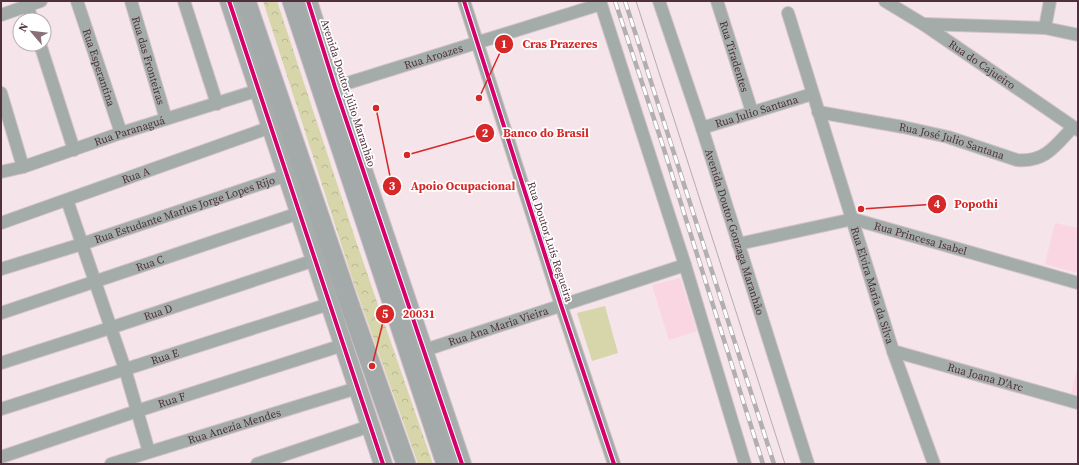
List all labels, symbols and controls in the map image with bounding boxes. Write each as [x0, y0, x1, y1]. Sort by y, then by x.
north arrow [12, 12, 52, 52]
street label: Rua das Fronteiras [128, 14, 169, 107]
street label: Avenida Doutor Júlio Maranhão [317, 17, 379, 169]
street label: Rua Tiradentes [716, 19, 753, 94]
text: N [15, 20, 32, 35]
street label: Rua Esperantina [79, 27, 119, 109]
callout: Cras Prazeres [494, 32, 605, 56]
text: 1 [501, 36, 507, 52]
text: Cras Prazeres [522, 36, 598, 52]
street label: Rua do Cajueiro [946, 36, 1018, 93]
street label: Rua Aroazes [402, 40, 465, 73]
street label: Rua Julio Santana [713, 91, 800, 131]
street label: Rua Paranaguá [92, 112, 167, 149]
street label: Rua José Julio Santana [898, 119, 1007, 163]
callout: Banco do Brasil [475, 121, 597, 145]
text: 2 [482, 125, 489, 141]
text: Banco do Brasil [503, 125, 589, 141]
street label: Avenida Doutor Gonzaga Maranhão [701, 147, 768, 317]
street label: Rua A [120, 163, 153, 187]
street label: Rua Estudante Marlus Jorge Lopes Rijo [92, 172, 277, 247]
callout: Apoio Ocupacional [382, 174, 523, 198]
text: 3 [389, 178, 396, 194]
text: Apoio Ocupacional [411, 178, 515, 194]
street label: Rua Doutor Luís Regueira [523, 180, 577, 304]
callout: Popothi [927, 192, 1006, 216]
text: 4 [934, 196, 941, 212]
text: Popothi [954, 196, 998, 212]
street label: Rua Princesa Isabel [872, 218, 969, 259]
street label: Rua Elvira Maria da Silva [847, 225, 898, 346]
street label: Rua C [134, 251, 166, 275]
street label: Rua D [142, 300, 174, 324]
callout: 20031 [375, 302, 444, 326]
street label: Rua Ana Maria Vieira [446, 303, 550, 349]
text: 5 [382, 306, 389, 322]
text: 20031 [403, 306, 435, 322]
street label: Rua E [149, 345, 181, 368]
street label: Rua Joana D'Arc [946, 359, 1026, 395]
street label: Rua F [156, 388, 188, 411]
street label: Rua Anezia Mendes [186, 404, 283, 447]

